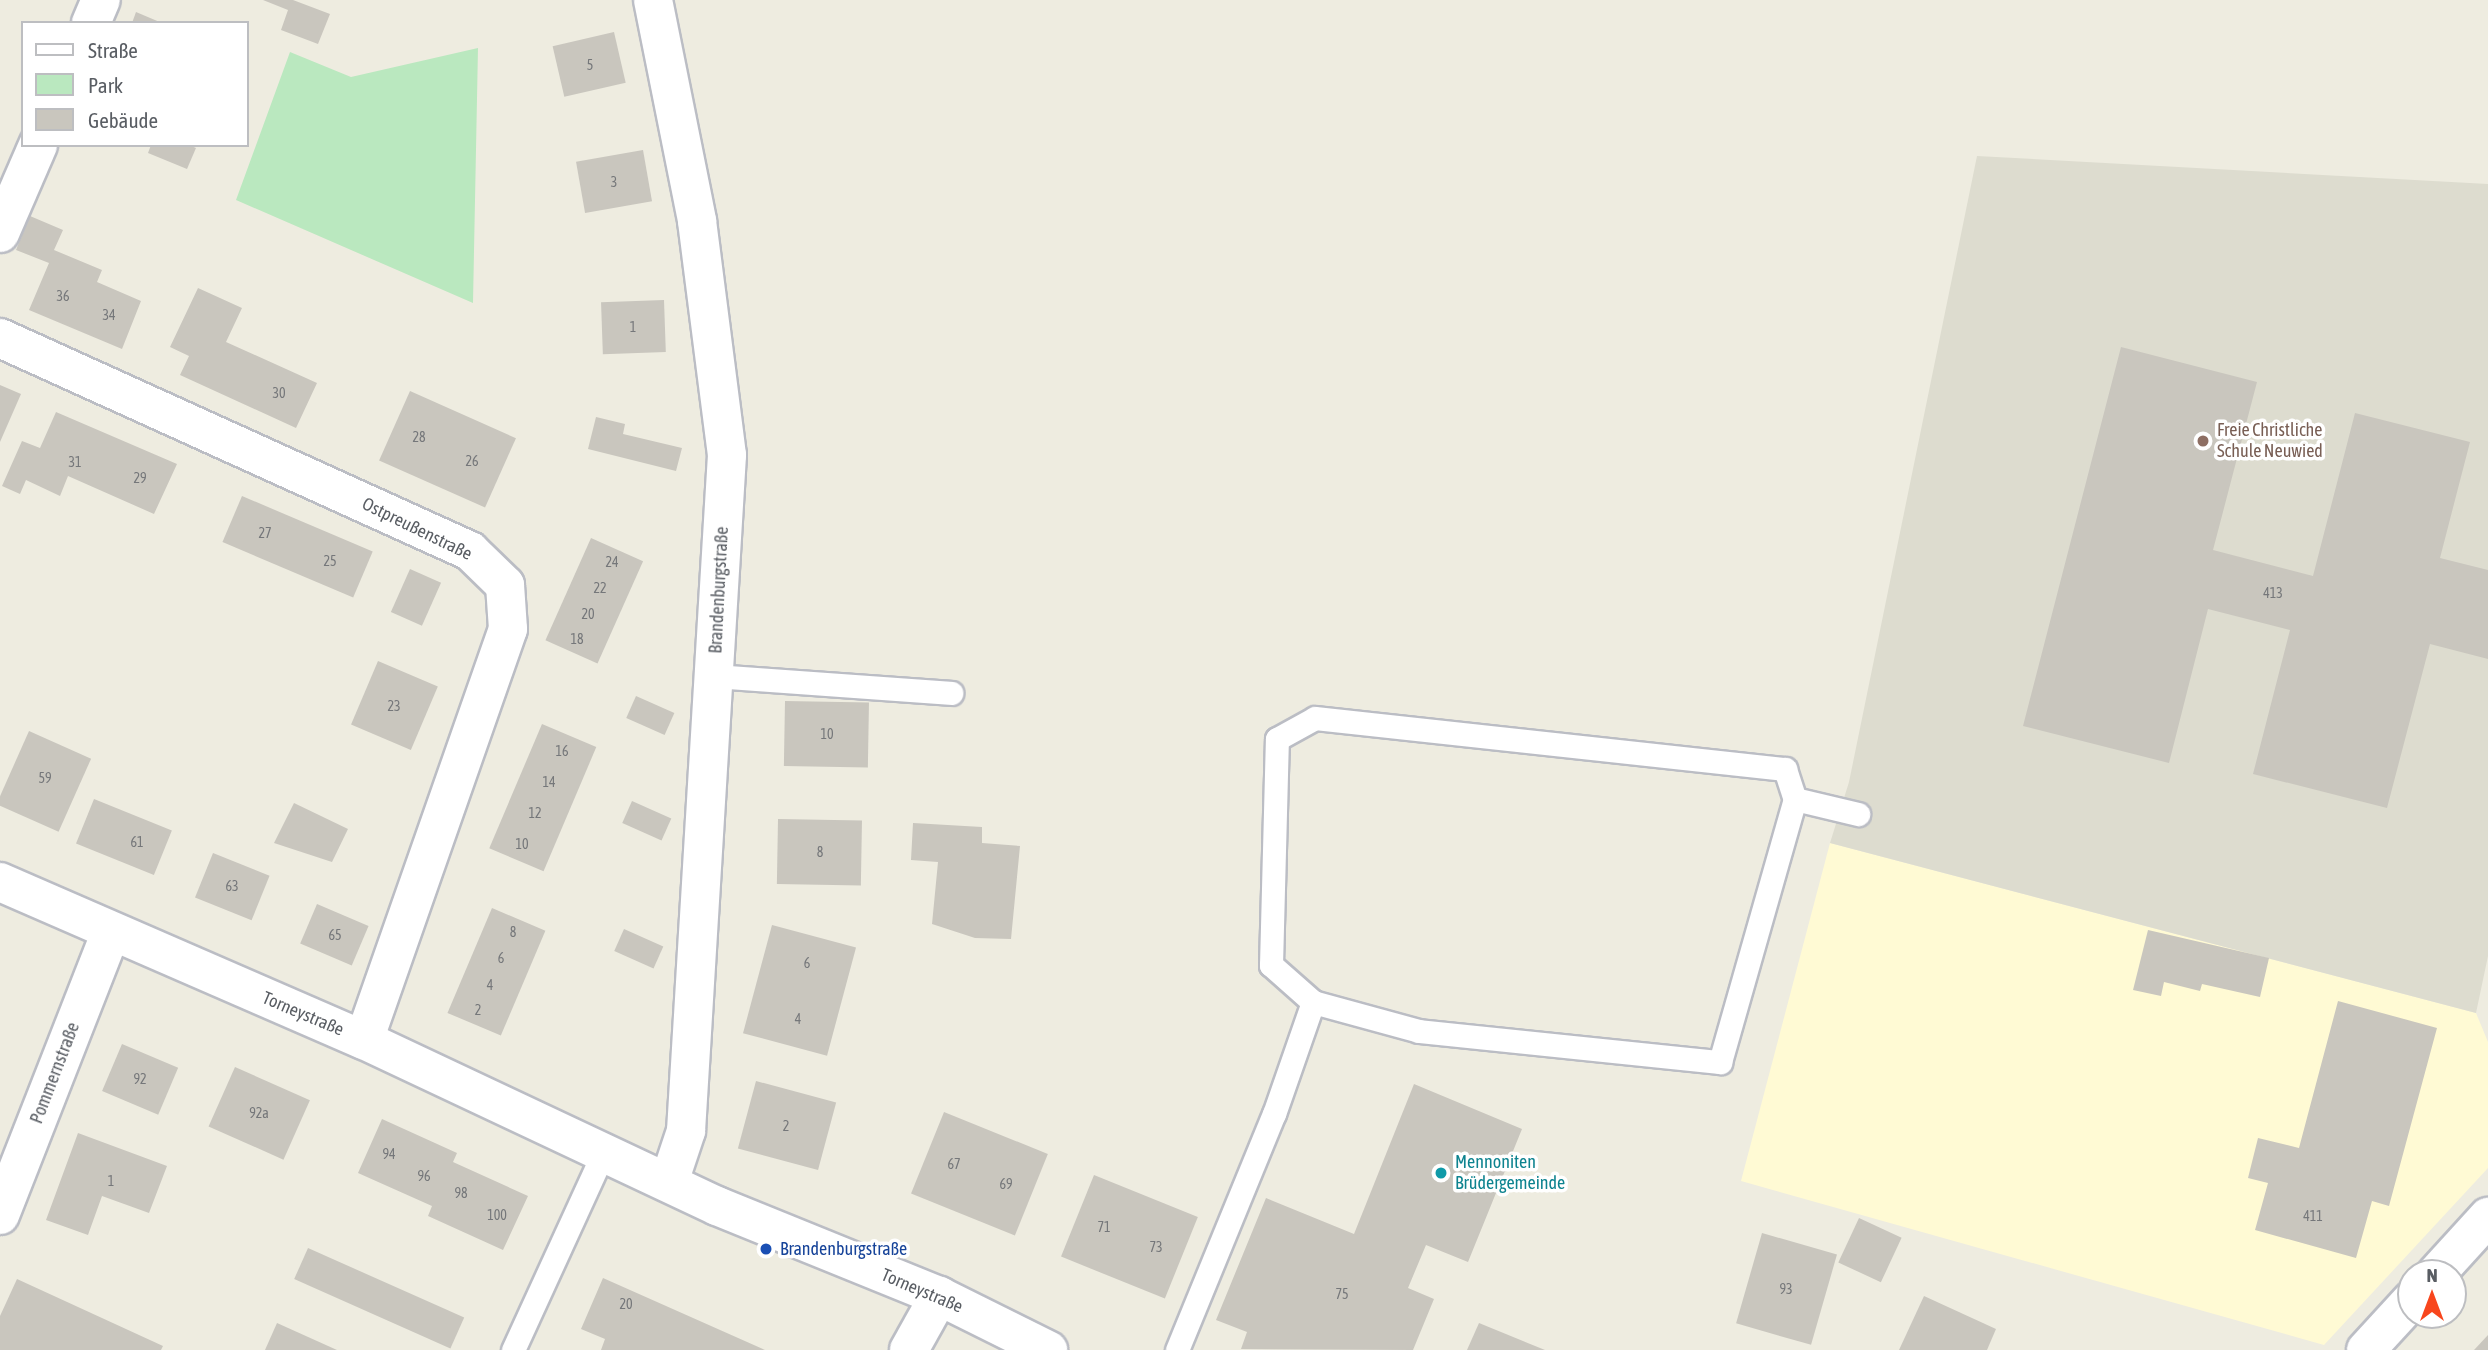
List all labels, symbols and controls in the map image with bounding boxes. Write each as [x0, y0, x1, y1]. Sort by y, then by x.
legend [21, 21, 248, 147]
text: Straße [88, 38, 138, 62]
house number: 5 [587, 57, 593, 73]
text: Park [88, 73, 123, 97]
text: Gebäude [88, 108, 158, 132]
house number: 3 [611, 174, 617, 190]
house number: 36 [56, 288, 70, 304]
house number: 34 [102, 307, 116, 323]
house number: 1 [630, 319, 636, 335]
house number: 30 [272, 385, 286, 401]
place label: Freie Christliche Schule Neuwied [2217, 420, 2323, 462]
house number: 28 [412, 429, 426, 445]
marker: Freie Christliche Schule Neuwied [2195, 433, 2211, 449]
house number: 26 [465, 453, 479, 469]
house number: 31 [68, 454, 82, 470]
house number: 29 [133, 470, 147, 486]
street label: Ostpreußenstraße [359, 493, 475, 565]
house number: 27 [258, 525, 272, 541]
street label: Brandenburgstraße [705, 526, 733, 654]
house number: 25 [323, 553, 337, 569]
house number: 24 [605, 554, 619, 570]
house number: 22 [593, 580, 607, 596]
house number: 413 [2263, 585, 2283, 601]
house number: 20 [581, 606, 595, 622]
house number: 18 [570, 631, 584, 647]
house number: 23 [387, 698, 401, 714]
house number: 10 [820, 726, 834, 742]
house number: 16 [555, 743, 569, 759]
house number: 59 [38, 770, 52, 786]
house number: 14 [542, 774, 556, 790]
house number: 12 [528, 805, 542, 821]
house number: 61 [130, 834, 144, 850]
house number: 10 [515, 836, 529, 852]
house number: 8 [817, 844, 823, 860]
house number: 63 [225, 878, 239, 894]
house number: 8 [510, 924, 516, 940]
house number: 65 [328, 927, 342, 943]
house number: 6 [498, 950, 504, 966]
house number: 6 [804, 955, 810, 971]
house number: 4 [487, 977, 493, 993]
street label: Torneystraße [259, 987, 347, 1041]
house number: 2 [475, 1002, 481, 1018]
house number: 4 [795, 1011, 801, 1027]
street label: Pommernstraße [26, 1019, 84, 1127]
house number: 92 [133, 1071, 147, 1087]
house number: 92a [249, 1105, 269, 1121]
house number: 2 [783, 1118, 789, 1134]
house number: 94 [382, 1146, 396, 1162]
place label: Mennoniten Brüdergemeinde [1455, 1152, 1565, 1194]
house number: 67 [947, 1156, 961, 1172]
marker: Mennoniten Brüdergemeinde [1433, 1165, 1449, 1181]
house number: 96 [417, 1168, 431, 1184]
house number: 1 [108, 1173, 114, 1189]
house number: 69 [999, 1176, 1013, 1192]
house number: 98 [454, 1185, 468, 1201]
house number: 100 [487, 1207, 507, 1223]
house number: 411 [2303, 1208, 2323, 1224]
house number: 71 [1097, 1219, 1111, 1235]
place label: Brandenburgstraße [780, 1238, 907, 1260]
house number: 73 [1149, 1239, 1163, 1255]
marker: Brandenburgstraße [758, 1241, 774, 1257]
north arrow [2397, 1259, 2467, 1329]
street label: Torneystraße [878, 1264, 966, 1318]
text: N [2426, 1264, 2438, 1286]
house number: 93 [1779, 1281, 1793, 1297]
house number: 75 [1335, 1286, 1349, 1302]
house number: 20 [619, 1296, 633, 1312]

